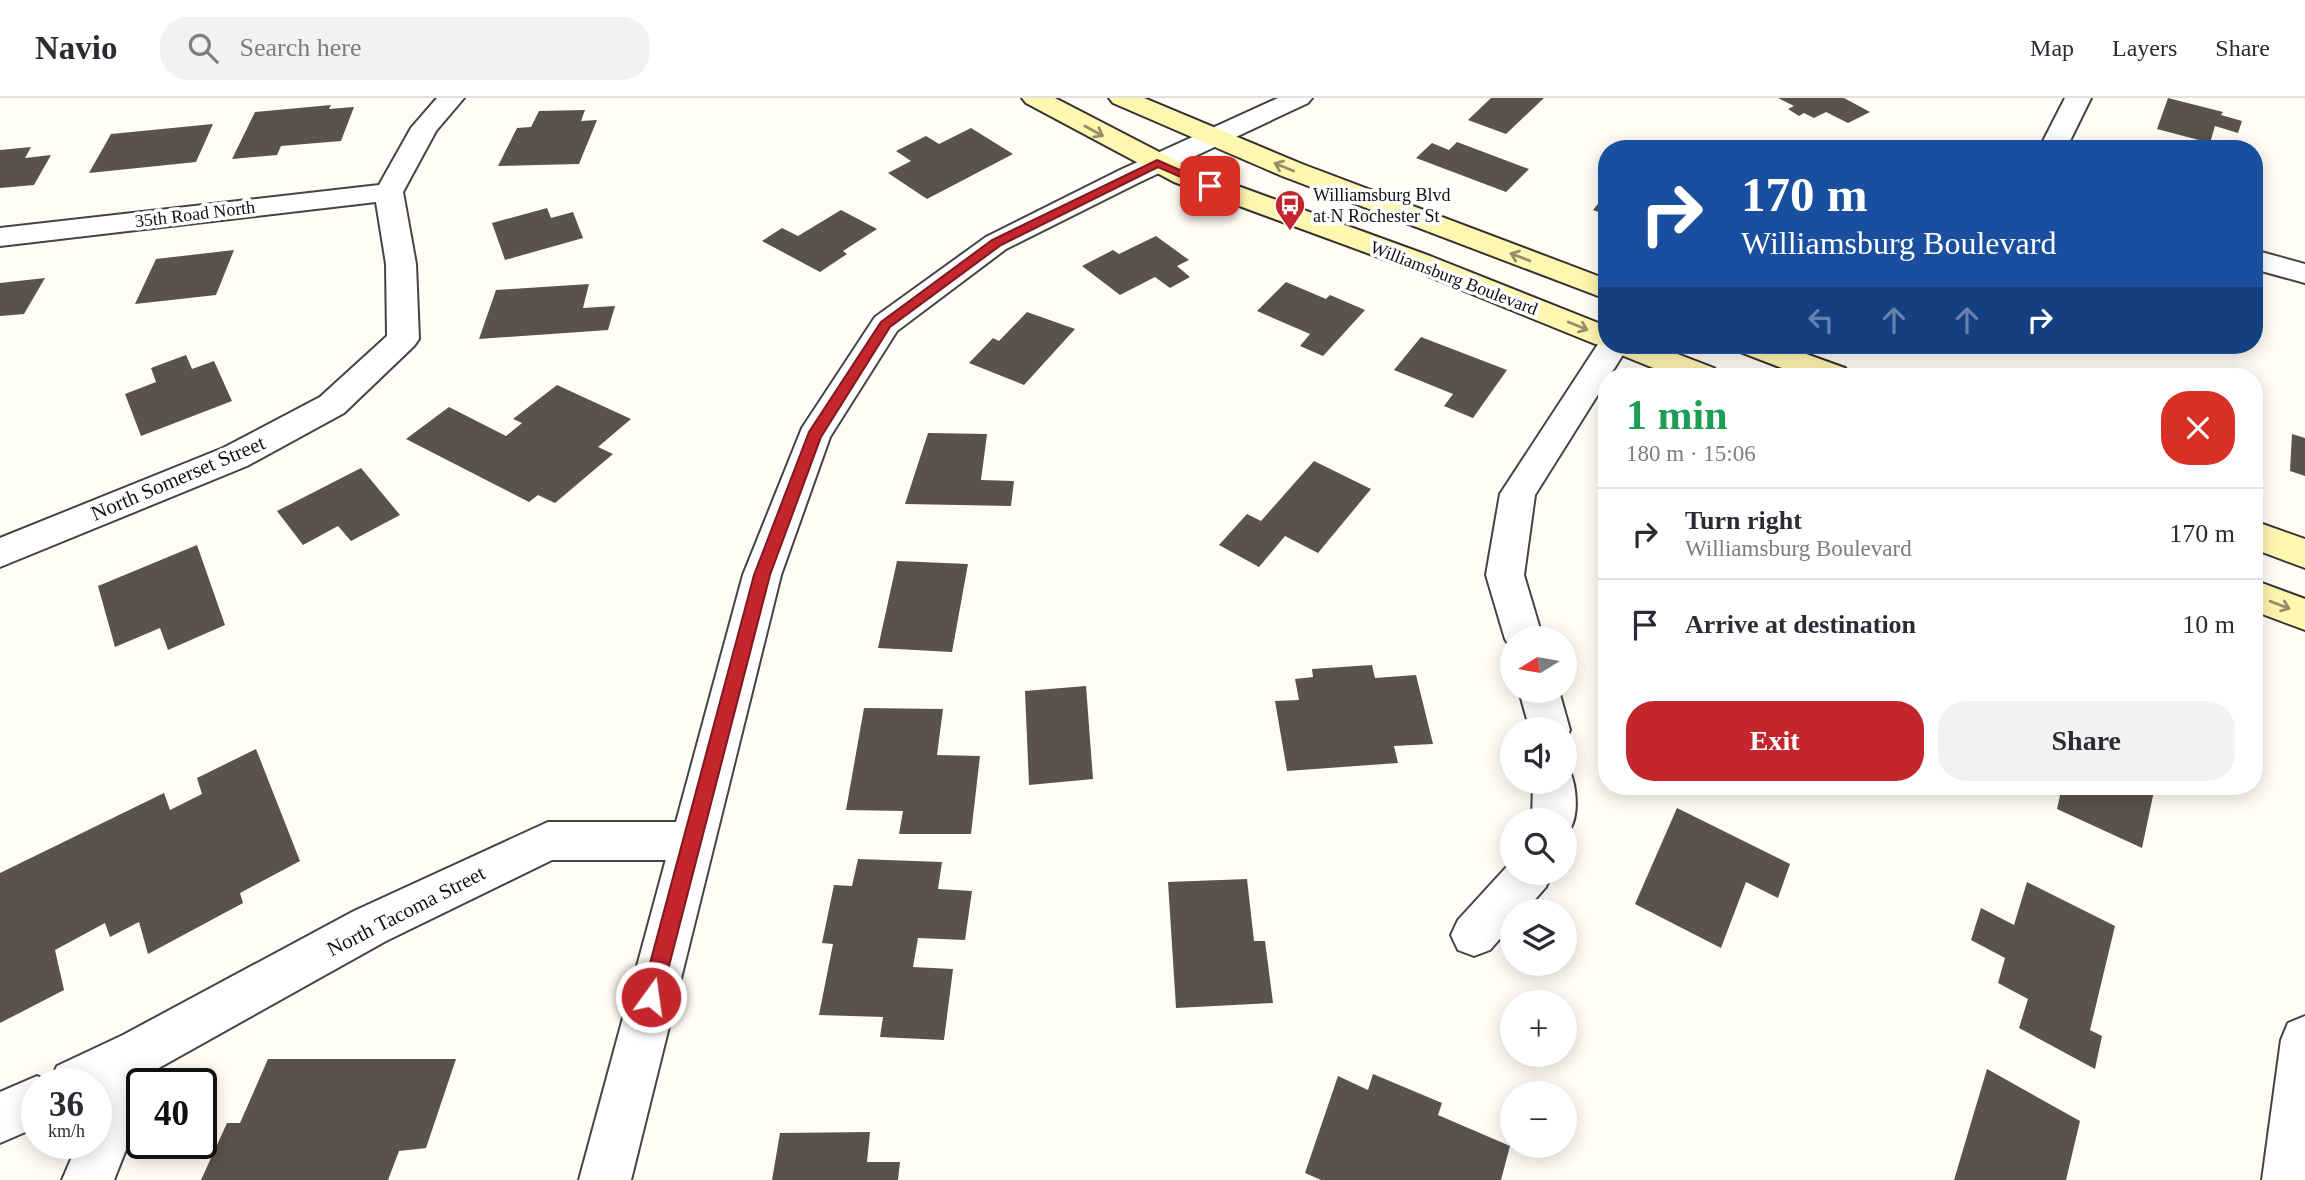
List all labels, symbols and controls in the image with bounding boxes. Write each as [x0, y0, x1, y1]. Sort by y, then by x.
search box [160, 17, 650, 80]
icon: search [184, 29, 222, 67]
text: Navio [35, 30, 118, 66]
text: Search here [240, 33, 361, 62]
text: Map [2030, 35, 2074, 61]
text: Layers [2112, 35, 2177, 61]
text: Share [2215, 35, 2270, 61]
one-way arrow [1084, 124, 1104, 138]
pin [1180, 156, 1240, 216]
one-way arrow [1274, 159, 1296, 172]
icon: arrive [1191, 167, 1229, 205]
text: 170 m [1741, 167, 1868, 222]
icon: right [1626, 168, 1717, 259]
place label: Williamsburg Blvd at N Rochester St [1313, 185, 1450, 226]
bus stop icon: Williamsburg Blvd at N Rochester St [1273, 188, 1307, 232]
street label: 35th Road North [134, 197, 256, 231]
text: Williamsburg Boulevard [1741, 225, 2056, 261]
street label: Williamsburg Boulevard [1368, 237, 1540, 319]
one-way arrow [1509, 249, 1531, 262]
icon: left [1802, 301, 1840, 339]
icon: ahead [1875, 301, 1913, 339]
icon: ahead [1948, 301, 1986, 339]
icon: right [2021, 301, 2059, 339]
one-way arrow [1566, 320, 1588, 333]
button: close [2161, 391, 2235, 465]
text: 1 min [1626, 392, 1728, 438]
street label: North Somerset Street [87, 430, 269, 526]
text: 180 m · 15:06 [1626, 441, 1756, 466]
text: Turn right [1685, 506, 1802, 535]
icon: right [1626, 515, 1664, 553]
text: 170 m [2169, 519, 2235, 548]
text: Williamsburg Boulevard [1685, 536, 1912, 561]
one-way arrow [2268, 600, 2290, 612]
icon: arrive [1626, 606, 1664, 644]
text: Arrive at destination [1685, 610, 1916, 639]
text: 10 m [2182, 610, 2235, 639]
north arrow [1500, 626, 1577, 704]
map controls [1500, 626, 1577, 1158]
button: Exit [1626, 701, 1924, 781]
button: Share [1938, 701, 2235, 781]
button: sound [1500, 717, 1577, 794]
button: search [1500, 808, 1577, 885]
street label: North Tacoma Street [323, 861, 489, 961]
button: layers [1500, 899, 1577, 976]
position arrow [614, 960, 688, 1034]
button: + [1500, 990, 1577, 1067]
speed limit sign: 40 [126, 1068, 217, 1159]
button: − [1500, 1081, 1577, 1158]
text: 36 [49, 1085, 84, 1124]
text: km/h [48, 1121, 85, 1141]

